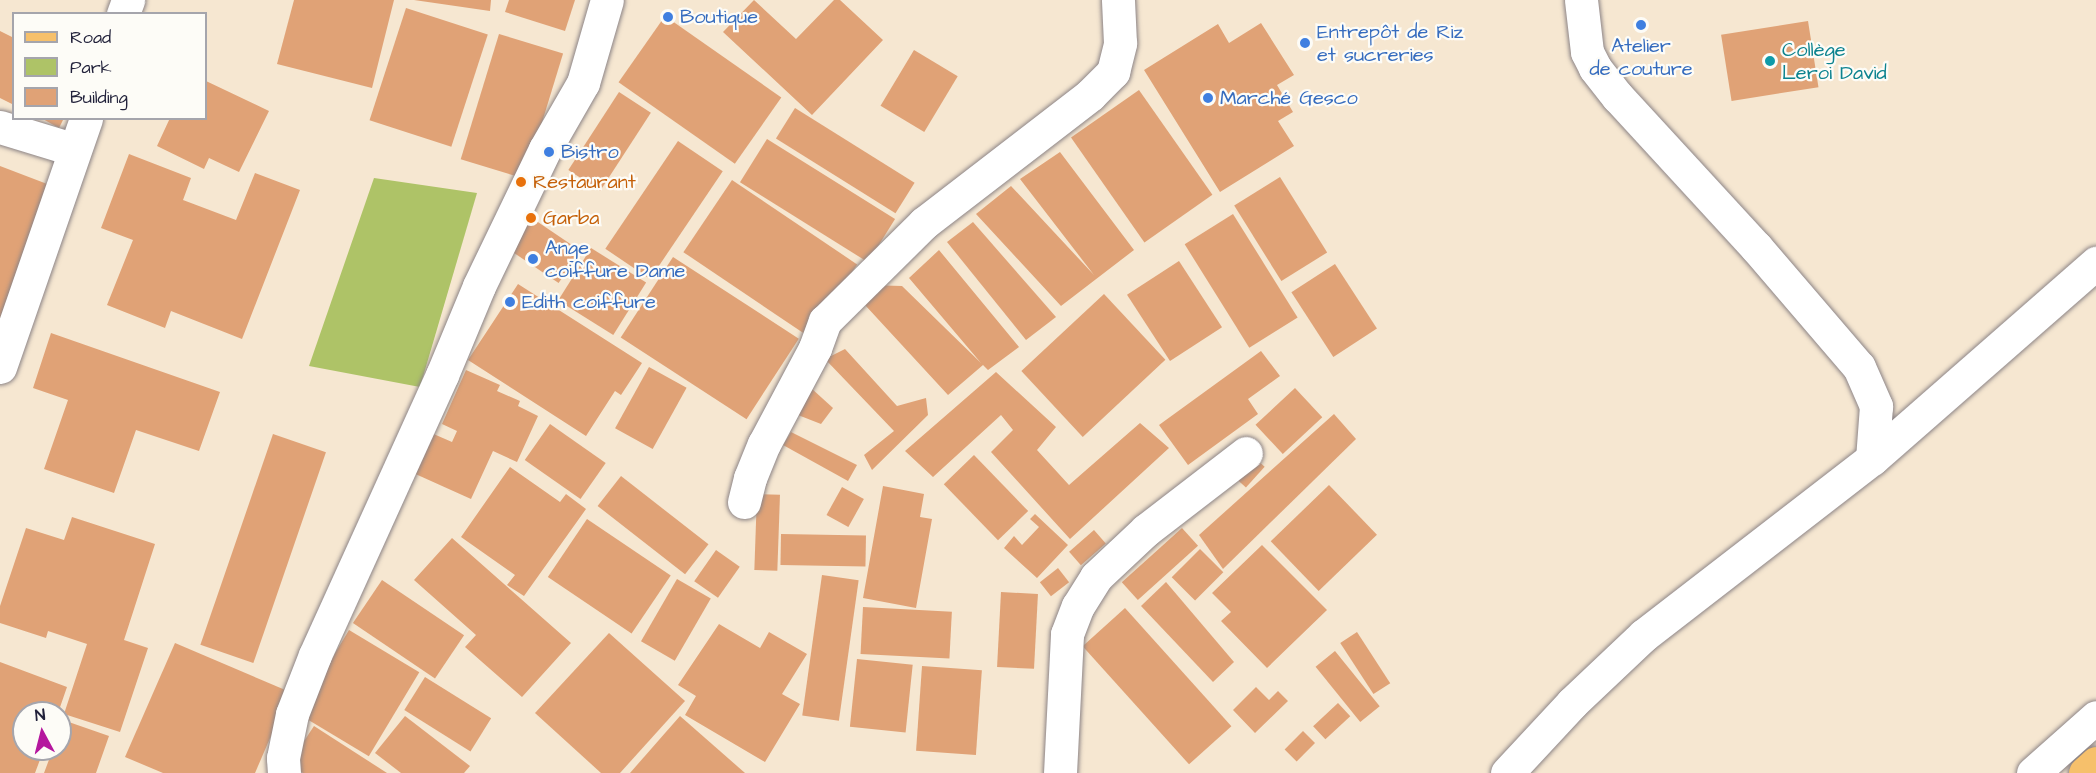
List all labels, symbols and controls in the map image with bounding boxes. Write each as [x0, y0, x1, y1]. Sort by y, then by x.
place label: Boutique [680, 5, 758, 29]
marker: Boutique [661, 10, 675, 24]
legend [12, 12, 207, 120]
marker: Atelier de couture [1634, 18, 1648, 32]
place label: Entrepôt de Riz et sucreries [1317, 20, 1464, 67]
text: Road [70, 25, 111, 50]
place label: Atelier de couture [1589, 35, 1693, 82]
marker: Entrepôt de Riz et sucreries [1298, 36, 1312, 50]
place label: Collège Leroi David [1782, 38, 1887, 85]
marker: Collège Leroi David [1763, 54, 1777, 68]
text: Park [70, 55, 112, 80]
text: Building [70, 85, 128, 110]
place label: Marché Gesco [1220, 86, 1358, 110]
marker: Marché Gesco [1201, 91, 1215, 105]
place label: Bistro [561, 140, 619, 164]
marker: Bistro [542, 145, 556, 159]
place label: Restaurant [533, 170, 636, 194]
marker: Restaurant [514, 175, 528, 189]
place label: Garba [543, 206, 599, 230]
marker: Garba [524, 211, 538, 225]
place label: Ange coiffure Dame [545, 236, 685, 283]
marker: Ange coiffure Dame [526, 252, 540, 266]
place label: Edith coiffure [522, 290, 656, 314]
marker: Edith coiffure [503, 295, 517, 309]
north arrow [12, 701, 72, 761]
text: N [34, 704, 46, 727]

